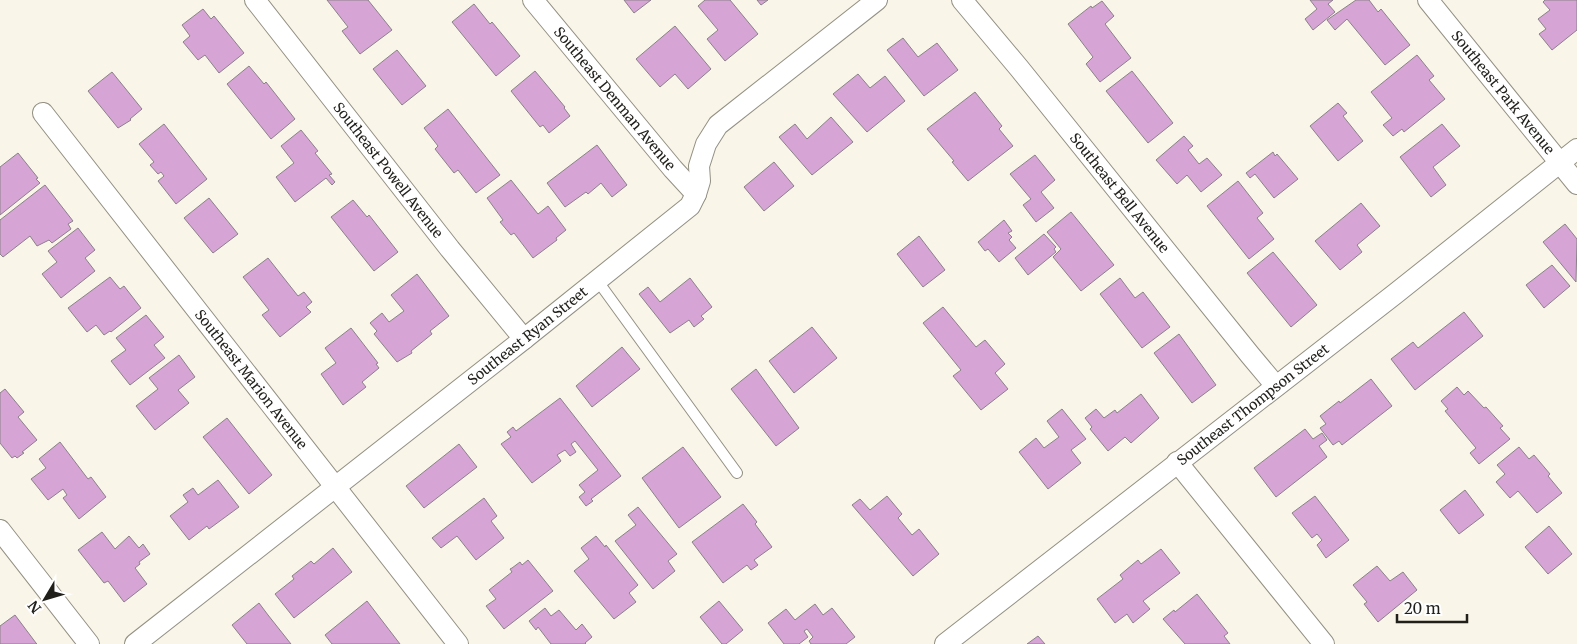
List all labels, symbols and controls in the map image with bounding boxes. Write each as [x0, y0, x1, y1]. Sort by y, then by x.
street label: Southeast Denman Avenue [550, 23, 679, 174]
street label: Southeast Park Avenue [1447, 27, 1558, 158]
street label: Southeast Powell Avenue [329, 99, 447, 242]
street label: Southeast Bell Avenue [1066, 129, 1173, 256]
street label: Southeast Ryan Street [464, 282, 591, 389]
street label: Southeast Marion Avenue [191, 306, 311, 453]
street label: Southeast Thompson Street [1173, 340, 1333, 469]
north arrow [20, 574, 70, 624]
scale bar [1397, 592, 1467, 624]
text: N [24, 597, 45, 617]
text: 20 m [1404, 599, 1441, 618]

